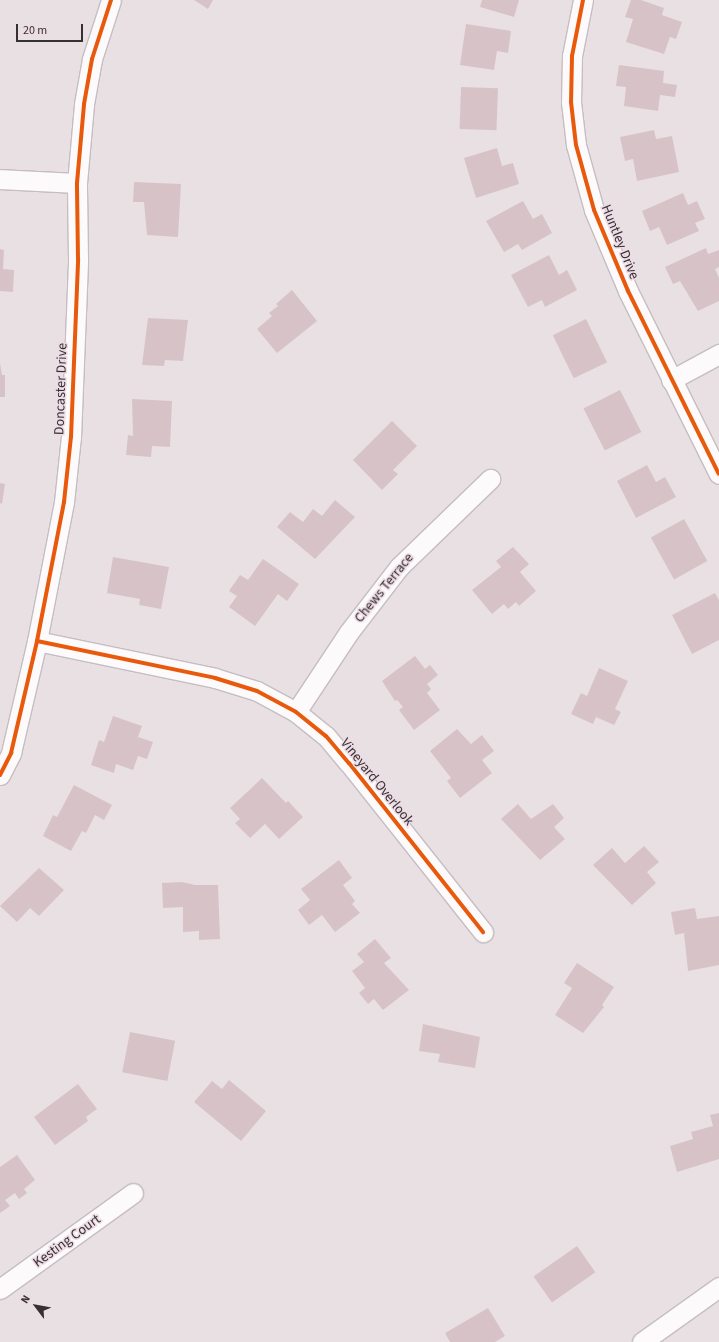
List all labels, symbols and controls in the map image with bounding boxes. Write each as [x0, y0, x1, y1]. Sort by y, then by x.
scale bar [18, 16, 85, 42]
text: 20 m [23, 22, 47, 39]
street label: Huntley Drive [597, 202, 643, 282]
street label: Doncaster Drive [51, 343, 71, 435]
street label: Chews Terrace [351, 550, 417, 626]
street label: Vineyard Overlook [337, 735, 417, 829]
street label: Kesting Court [30, 1211, 104, 1271]
north arrow [16, 1286, 56, 1326]
text: N [17, 1292, 34, 1306]

